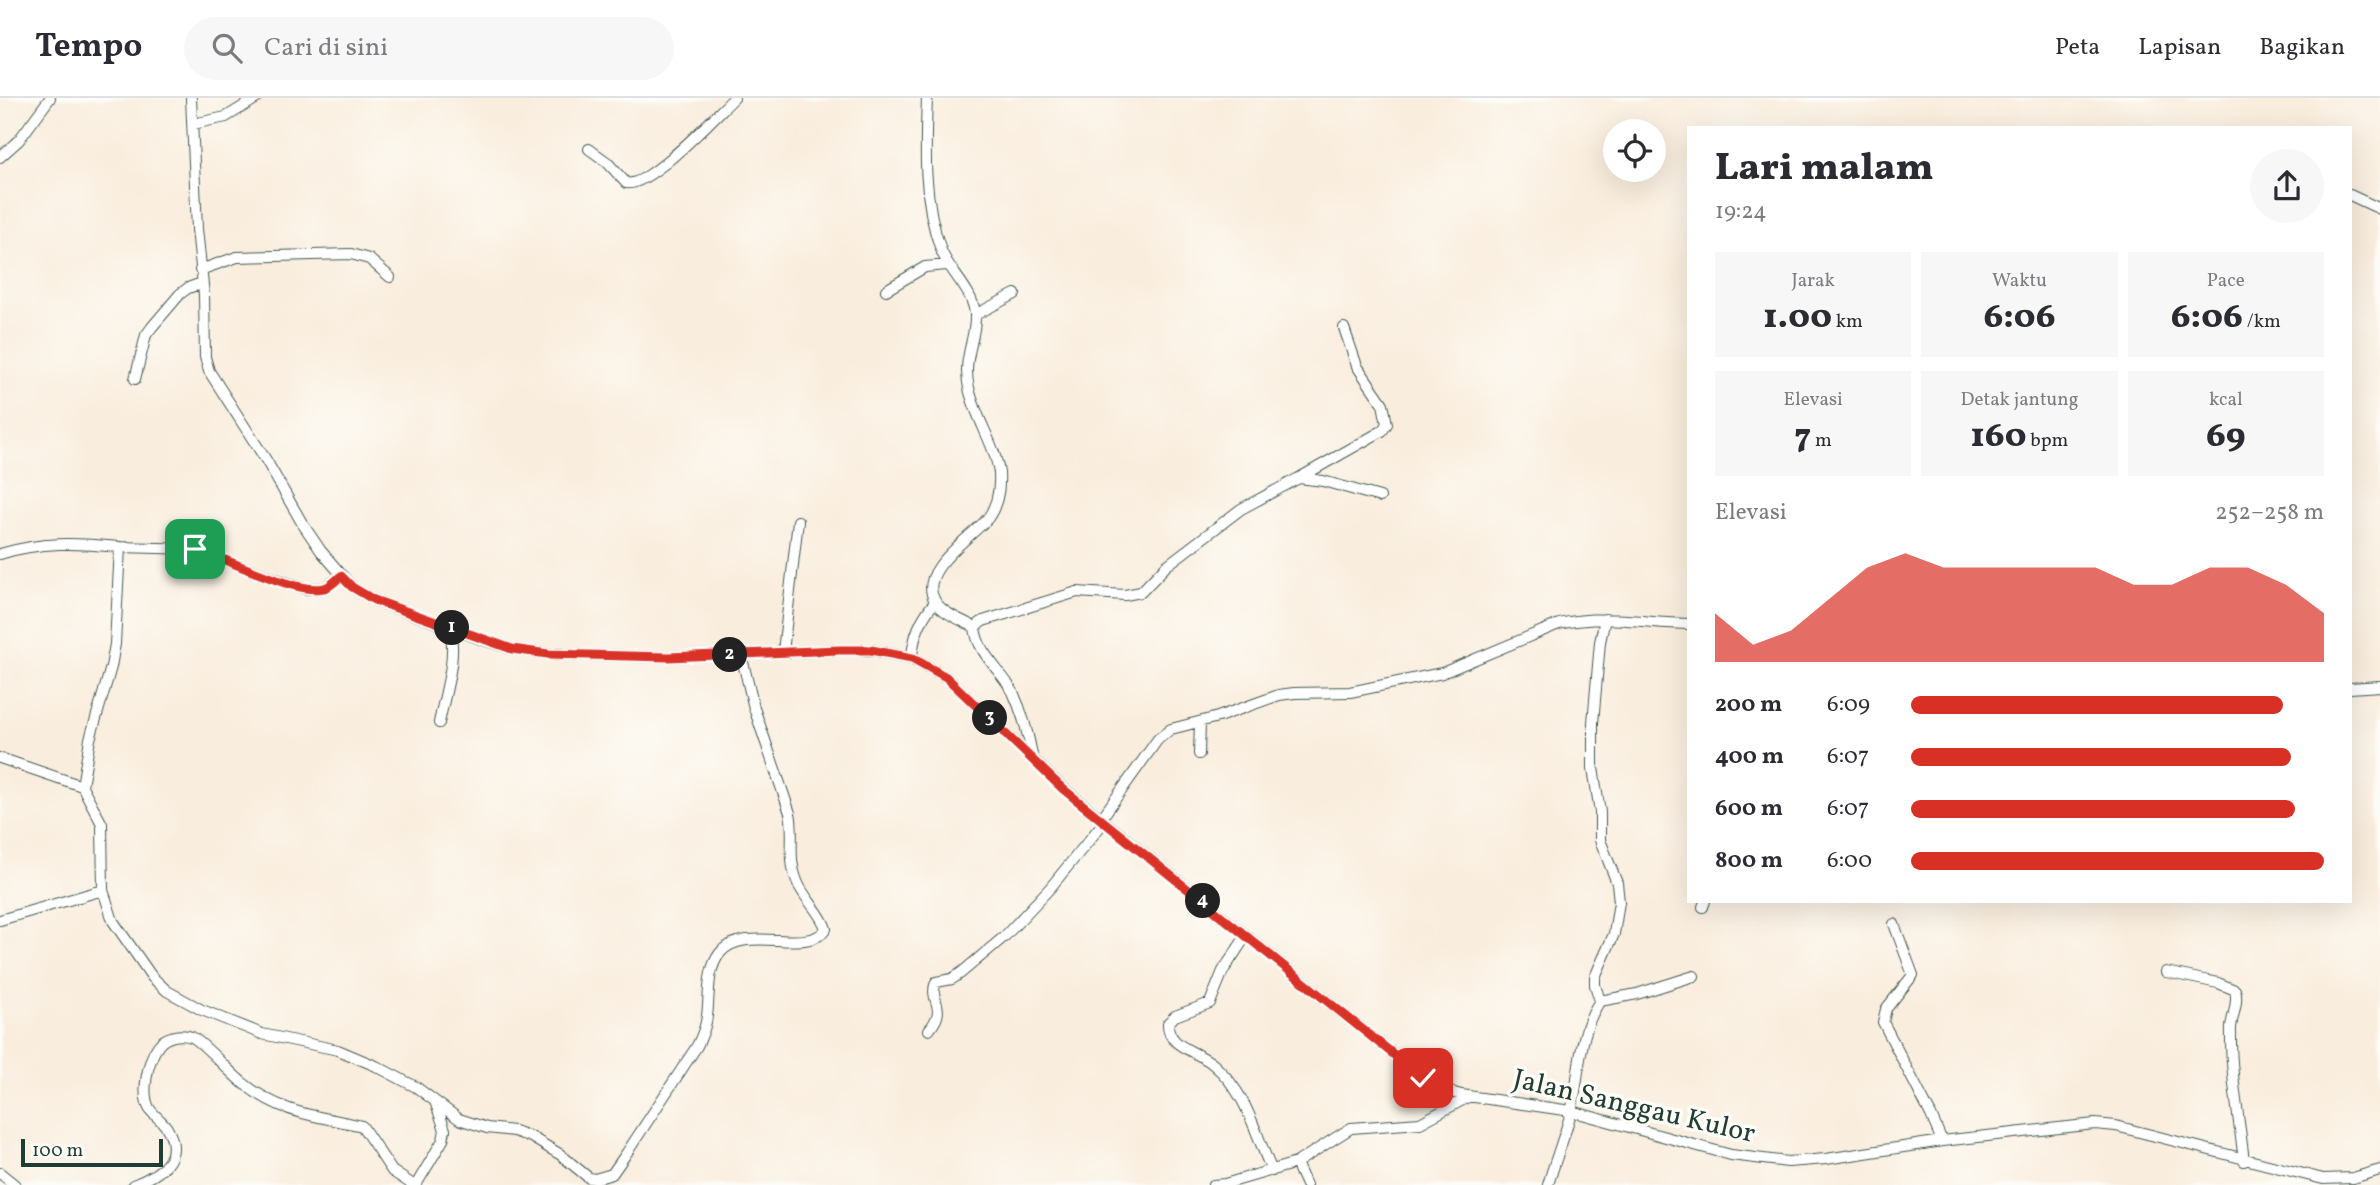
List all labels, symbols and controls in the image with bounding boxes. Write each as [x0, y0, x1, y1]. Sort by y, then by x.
search box [184, 17, 674, 80]
text: Tempo [35, 25, 142, 71]
icon: search [208, 29, 246, 67]
text: Cari di sini [264, 30, 388, 66]
text: Peta [2055, 31, 2100, 65]
text: Lapisan [2138, 31, 2221, 65]
text: Bagikan [2259, 31, 2345, 65]
map controls [1603, 119, 1666, 182]
button: locate [1603, 119, 1666, 182]
text: Lari malam [1715, 143, 1934, 196]
button: share [2250, 149, 2324, 223]
text: 19:24 [1715, 196, 1767, 228]
text: Jarak [1791, 268, 1835, 294]
text: Waktu [1992, 268, 2047, 294]
text: Pace [2207, 268, 2245, 294]
text: 1.00 [1763, 294, 1832, 342]
text: 6:06 [1983, 294, 2056, 342]
text: 6:06 [2171, 294, 2243, 342]
text: km [1832, 309, 1863, 335]
text: /km [2243, 309, 2281, 335]
text: Elevasi [1784, 387, 1843, 413]
text: Detak jantung [1961, 387, 2078, 413]
text: kcal [2209, 387, 2243, 413]
text: 7 [1795, 413, 1811, 461]
text: 160 [1971, 413, 2026, 461]
text: 69 [2206, 413, 2246, 461]
text: m [1811, 428, 1832, 454]
text: bpm [2026, 428, 2068, 454]
text: Elevasi [1715, 497, 1787, 529]
text: 252–258 m [2215, 497, 2324, 529]
pin [165, 519, 225, 579]
icon: arrive [176, 530, 214, 568]
pin: 1 [434, 610, 470, 646]
text: 1 [448, 614, 455, 640]
pin: 2 [712, 638, 748, 672]
text: 2 [725, 641, 734, 667]
text: 200 m [1715, 689, 1782, 721]
text: 6:09 [1827, 689, 1870, 721]
pin: 3 [972, 700, 1007, 736]
text: 3 [985, 704, 994, 730]
text: 400 m [1715, 741, 1784, 773]
text: 6:07 [1827, 741, 1869, 773]
text: 600 m [1715, 793, 1783, 825]
text: 6:07 [1827, 793, 1869, 825]
text: 800 m [1715, 845, 1783, 877]
text: 6:00 [1827, 845, 1872, 877]
pin: 4 [1186, 884, 1220, 918]
text: 4 [1197, 887, 1208, 913]
pin [1393, 1048, 1453, 1108]
icon: check [1404, 1059, 1442, 1097]
street label: Jalan Sanggau Kulor [1509, 1060, 1759, 1154]
scale bar [21, 1136, 163, 1168]
text: 100 m [32, 1138, 83, 1164]

